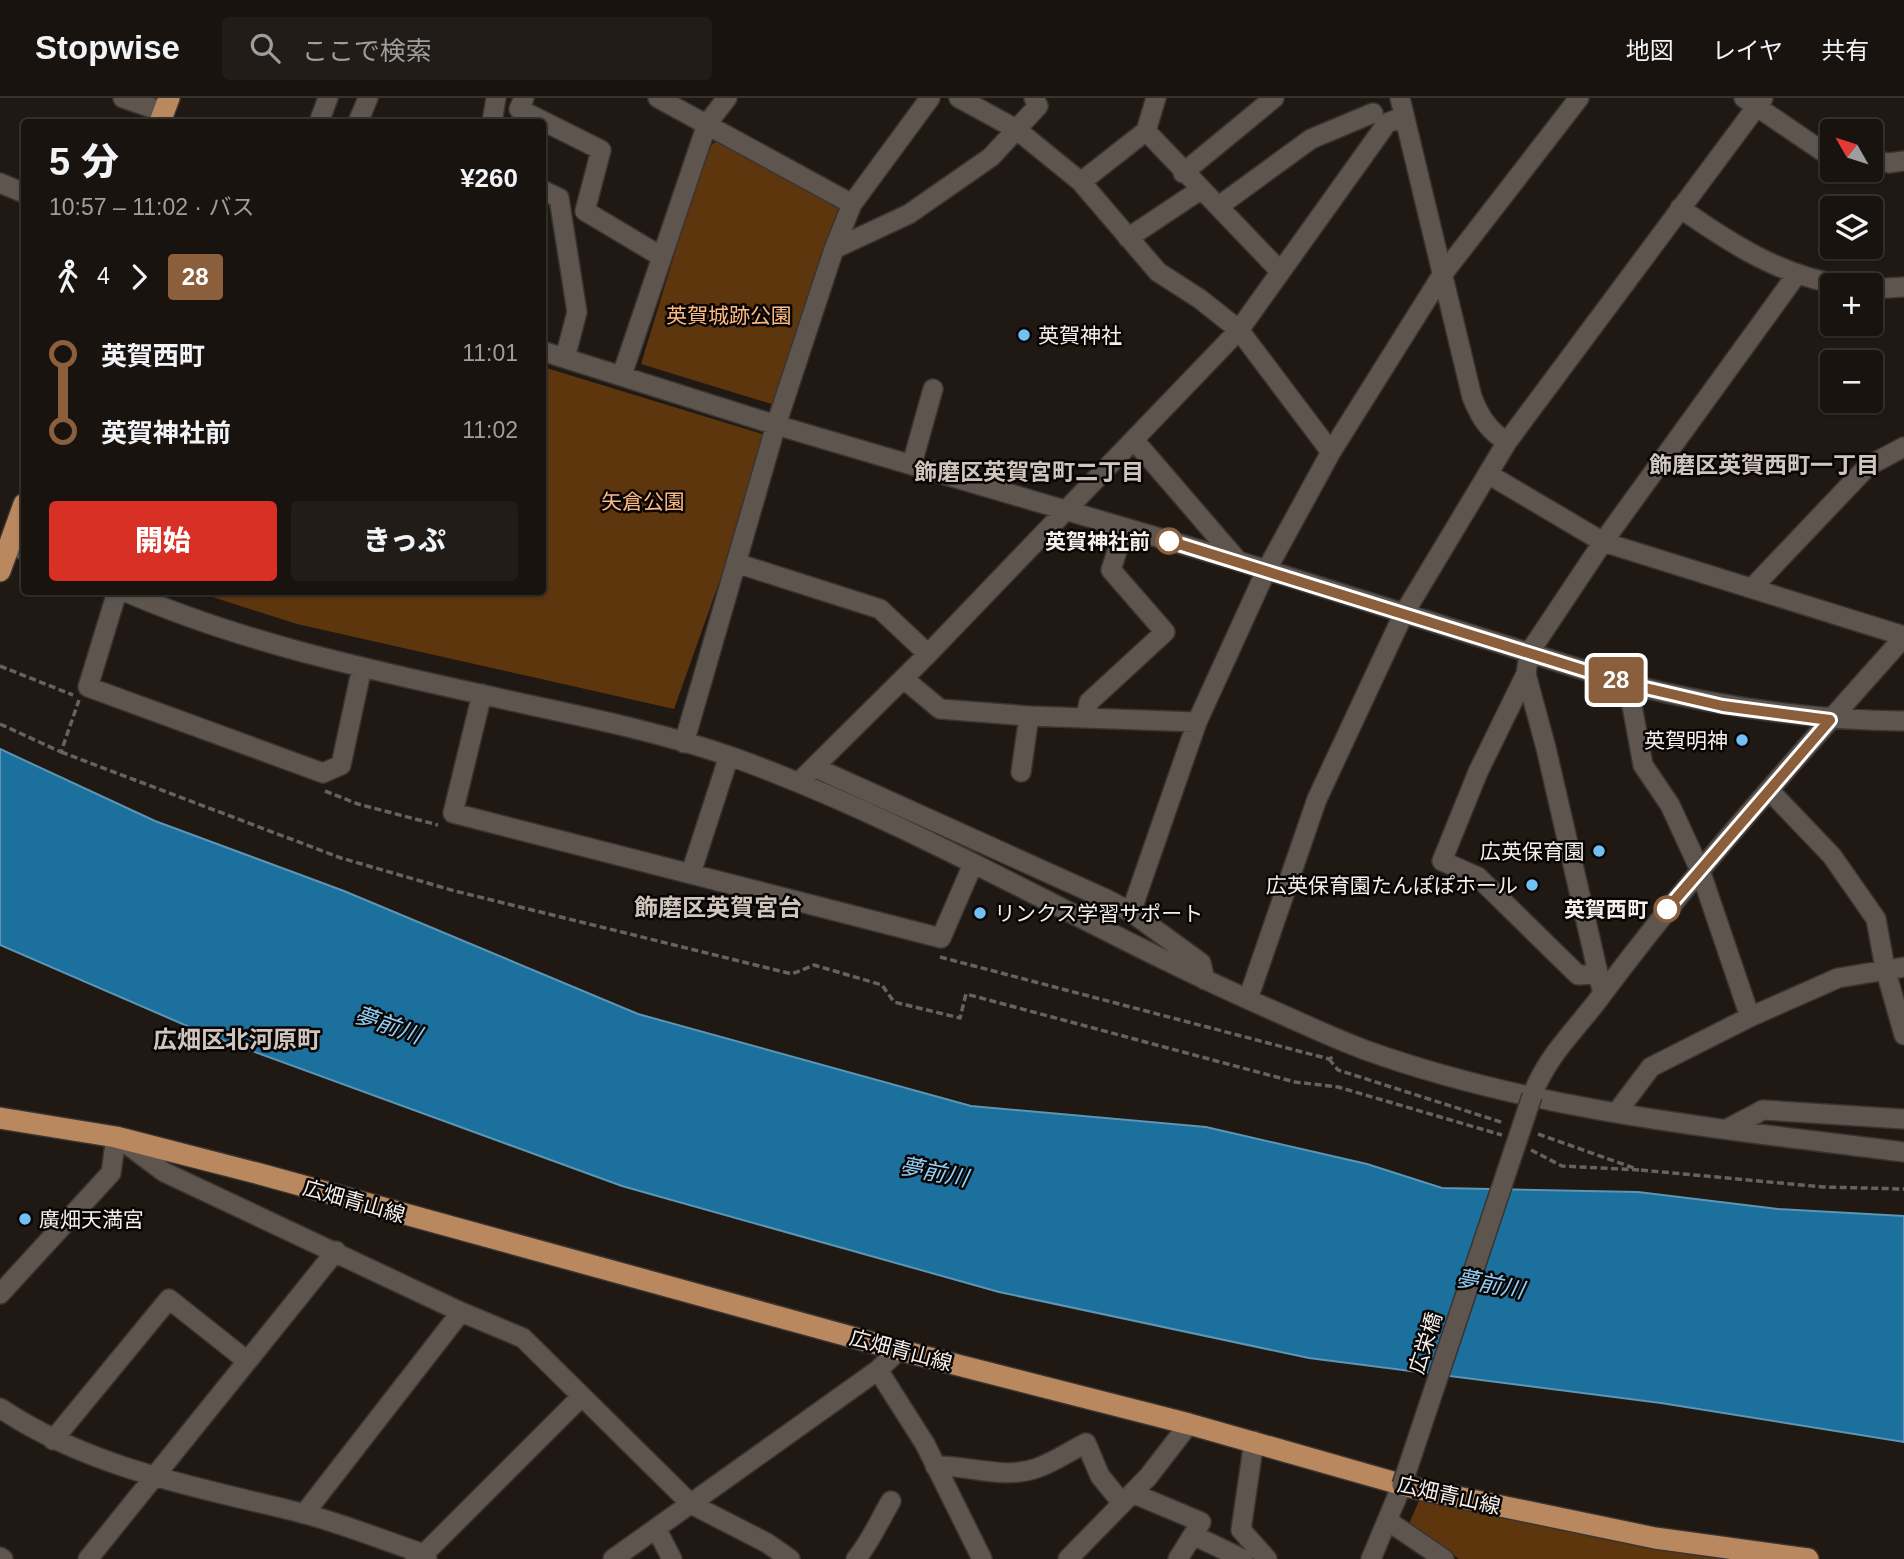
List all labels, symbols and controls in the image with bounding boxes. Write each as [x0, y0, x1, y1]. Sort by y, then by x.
search box [222, 17, 712, 80]
text: Stopwise [35, 29, 180, 66]
icon: search [246, 29, 284, 67]
text: ここで検索 [302, 36, 432, 66]
text: 地図 [1626, 37, 1674, 64]
text: レイヤ [1712, 37, 1783, 64]
text: 共有 [1821, 37, 1869, 64]
north arrow [1820, 119, 1883, 182]
map controls [1820, 119, 1883, 413]
text: 5 分 [49, 141, 119, 183]
text: ¥260 [460, 163, 518, 193]
text: 10:57 – 11:02 · バス [49, 194, 254, 220]
button: layers [1820, 196, 1883, 259]
icon: walk [49, 258, 87, 296]
icon: forward [120, 258, 158, 296]
text: 4 [97, 263, 110, 289]
text: 28 [182, 263, 209, 290]
button: + [1820, 273, 1883, 336]
park label: 英賀城跡公園 [666, 304, 792, 327]
place label: 英賀神社 [1038, 324, 1122, 347]
marker: 英賀神社 [1016, 327, 1032, 343]
text: 11:01 [462, 340, 518, 366]
text: 英賀西町 [101, 341, 205, 371]
button: − [1820, 350, 1883, 413]
text: 11:02 [462, 417, 518, 443]
text: 英賀神社前 [101, 418, 231, 448]
district label: 飾磨区英賀西町一丁目 [1649, 452, 1879, 478]
district label: 飾磨区英賀宮町二丁目 [914, 459, 1144, 485]
park label: 矢倉公園 [601, 490, 685, 513]
button: 開始 [49, 501, 277, 581]
button: きっぷ [291, 501, 518, 581]
marker: 英賀神社前 [1156, 528, 1182, 554]
place label: 英賀神社前 [1045, 530, 1150, 553]
line badge: 28 [1584, 657, 1648, 703]
text: 28 [1603, 666, 1629, 693]
place label: 英賀明神 [1644, 729, 1728, 752]
marker: 英賀明神 [1734, 732, 1750, 748]
place label: 広英保育園 [1480, 840, 1585, 863]
marker: 広英保育園 [1591, 843, 1607, 859]
place label: 広英保育園たんぽぽホール [1266, 874, 1518, 897]
marker: 広英保育園たんぽぽホール [1524, 877, 1540, 893]
district label: 飾磨区英賀宮台 [634, 894, 802, 921]
marker: 英賀西町 [1654, 896, 1680, 922]
place label: 英賀西町 [1564, 898, 1648, 921]
place label: リンクス学習サポート [994, 902, 1203, 925]
marker: リンクス学習サポート [972, 905, 988, 921]
water label: 夢前川 [351, 1001, 428, 1050]
district label: 広畑区北河原町 [153, 1026, 321, 1053]
water label: 夢前川 [898, 1153, 973, 1192]
street label: 広畑青山線 [300, 1175, 408, 1227]
place label: 廣畑天満宮 [39, 1208, 144, 1231]
marker: 廣畑天満宮 [17, 1211, 33, 1227]
water label: 夢前川 [1454, 1265, 1529, 1304]
street label: 広栄橋 [1404, 1309, 1446, 1377]
street label: 広畑青山線 [847, 1325, 955, 1375]
street label: 広畑青山線 [1395, 1472, 1503, 1518]

